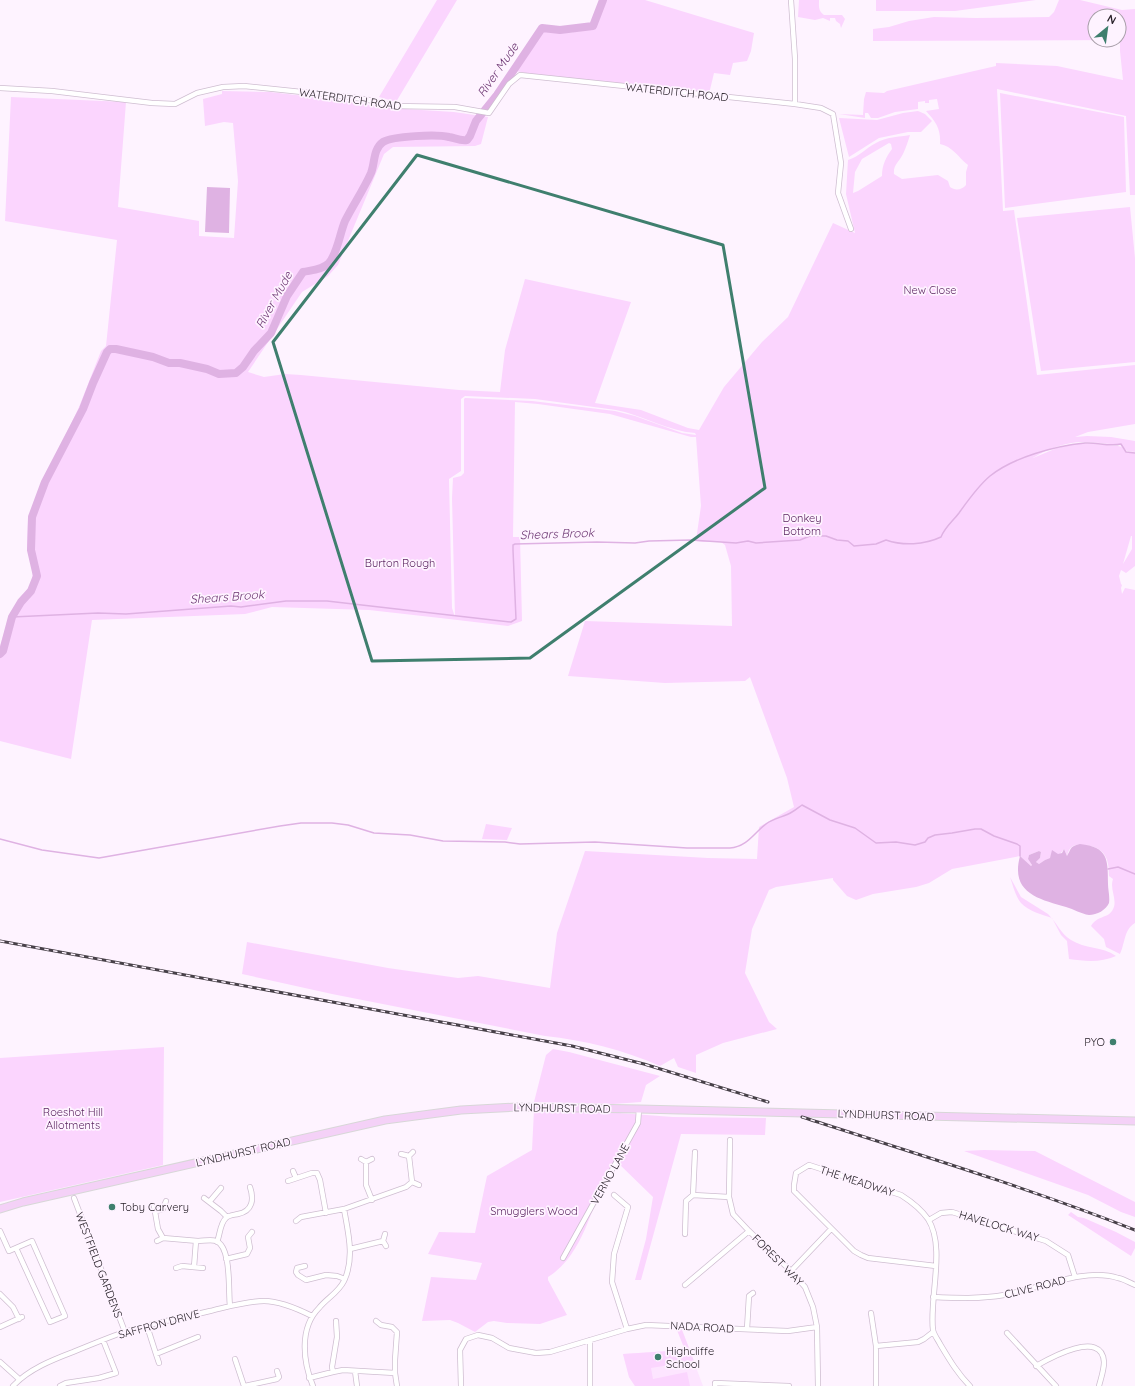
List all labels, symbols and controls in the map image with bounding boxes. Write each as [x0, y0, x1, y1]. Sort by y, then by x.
north arrow [1087, 8, 1127, 48]
text: N [1105, 11, 1119, 27]
water label: River Mude [474, 39, 522, 100]
street label: WATERDITCH ROAD [625, 80, 729, 104]
street label: WATERDITCH ROAD [298, 85, 402, 113]
water label: River Mude [252, 268, 296, 331]
park label: New Close [903, 283, 957, 297]
park label: Donkey Bottom [782, 511, 822, 538]
water label: Shears Brook [520, 525, 596, 542]
park label: Burton Rough [365, 556, 435, 570]
water label: Shears Brook [189, 586, 266, 607]
place label: PYO [1084, 1035, 1105, 1049]
marker: PYO [1108, 1037, 1118, 1047]
street label: LYNDHURST ROAD [513, 1100, 611, 1116]
park label: Roeshot Hill Allotments [43, 1105, 103, 1132]
street label: LYNDHURST ROAD [837, 1106, 935, 1124]
street label: LYNDHURST ROAD [194, 1134, 292, 1170]
street label: VERNO LANE [587, 1141, 633, 1207]
street label: THE MEADWAY [818, 1162, 896, 1200]
place label: Toby Carvery [120, 1200, 189, 1214]
marker: Toby Carvery [107, 1202, 117, 1212]
park label: Smugglers Wood [490, 1204, 578, 1218]
street label: HAVELOCK WAY [957, 1207, 1041, 1245]
street label: WESTFIELD GARDENS [72, 1210, 126, 1320]
street label: FOREST WAY [749, 1231, 807, 1289]
street label: CLIVE ROAD [1003, 1273, 1067, 1301]
street label: SAFFRON DRIVE [117, 1306, 201, 1342]
street label: NADA ROAD [670, 1318, 734, 1336]
place label: Highcliffe School [666, 1344, 714, 1371]
marker: Highcliffe School [653, 1352, 663, 1362]

